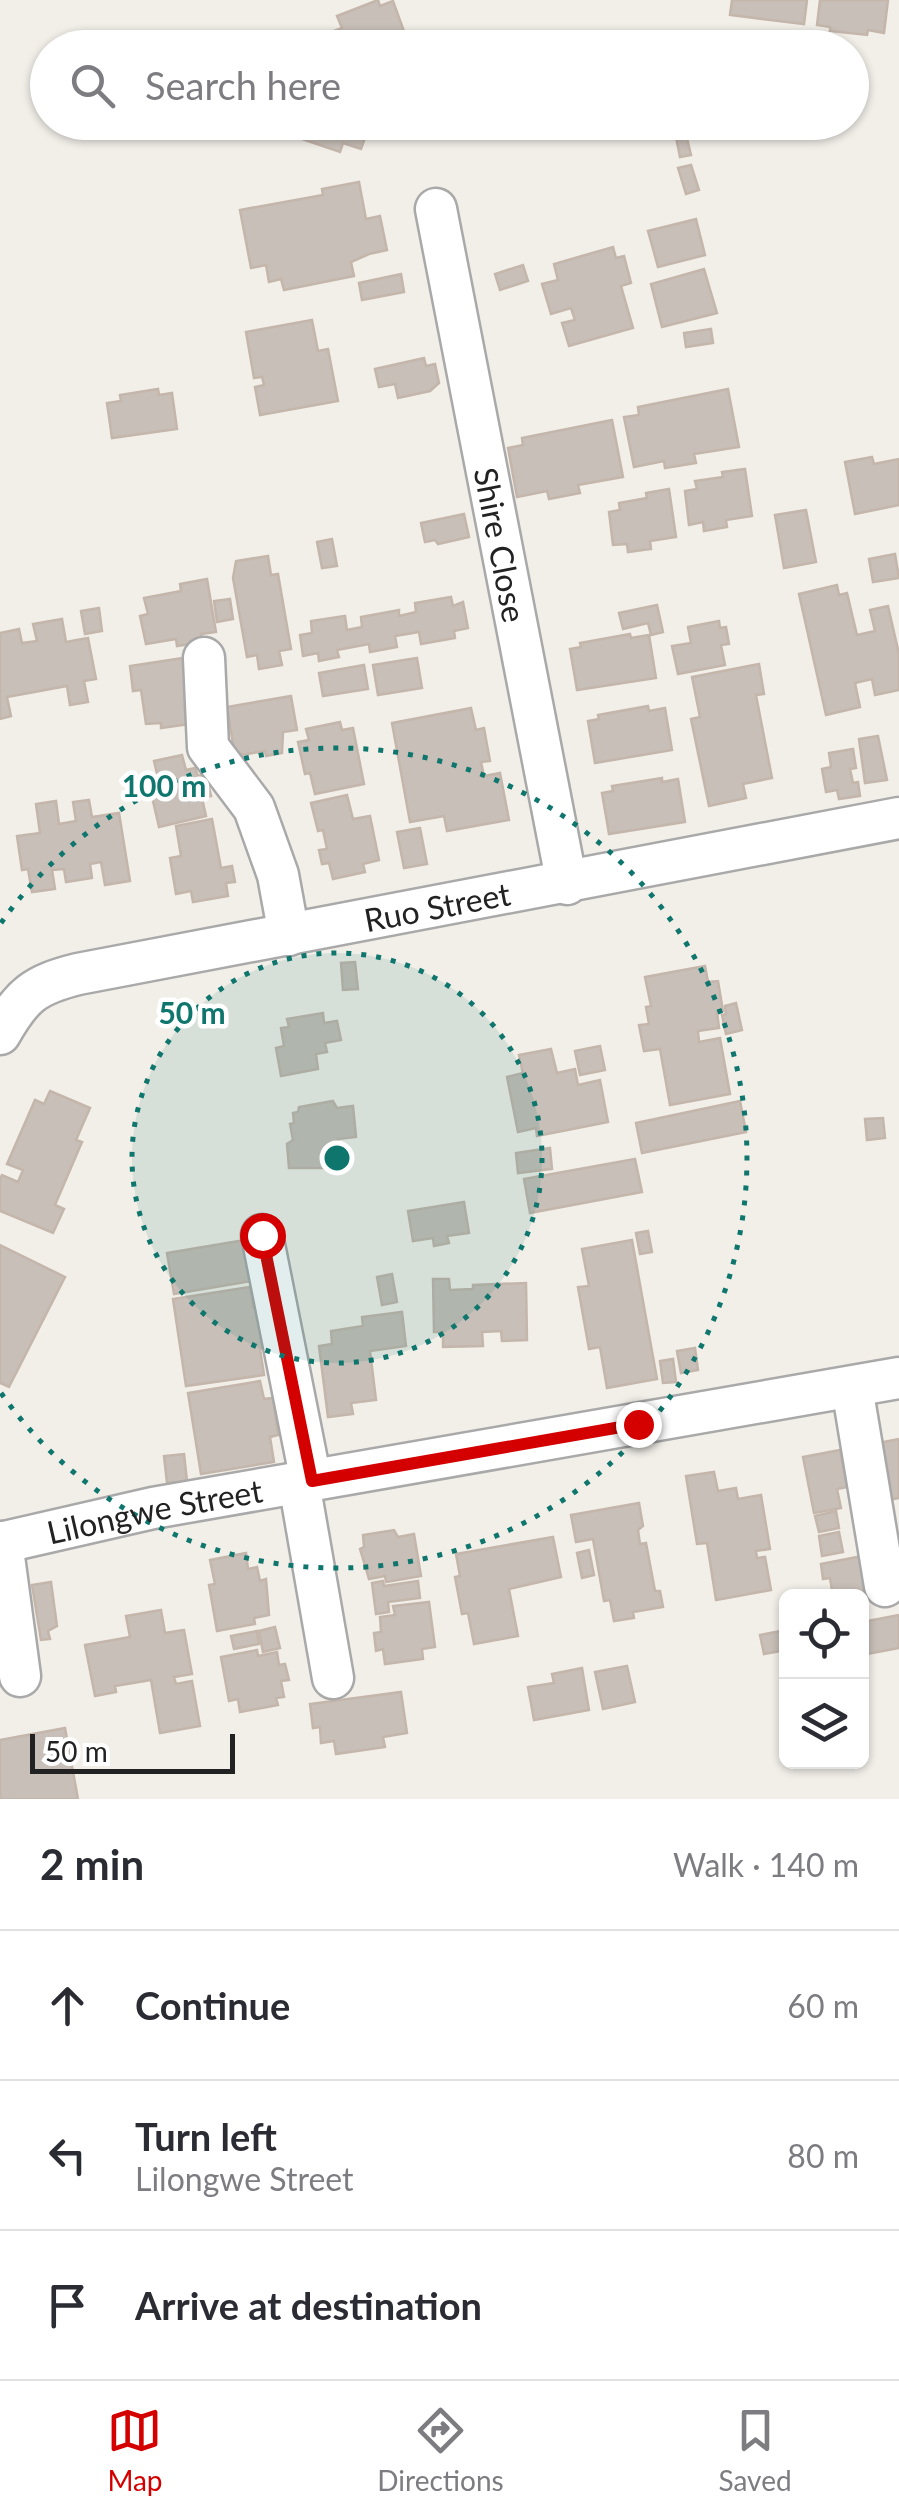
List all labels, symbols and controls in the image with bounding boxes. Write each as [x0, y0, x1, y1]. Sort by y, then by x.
search box [30, 30, 869, 140]
icon: search [65, 58, 120, 113]
text: Search here [145, 62, 341, 108]
street label: Shire Close [467, 464, 535, 625]
text: 100 m [122, 767, 206, 803]
street label: Ruo Street [361, 873, 514, 939]
text: 50 m [158, 994, 226, 1030]
centre of rings [319, 1140, 355, 1176]
route start [240, 1213, 286, 1259]
route end [616, 1402, 662, 1448]
street label: Lilongwe Street [43, 1470, 266, 1551]
map controls [779, 1589, 869, 1769]
button: locate [779, 1589, 869, 1679]
button: layers [779, 1679, 869, 1769]
scale bar [30, 1729, 235, 1774]
text: 50 m [45, 1734, 108, 1768]
text: 2 min [40, 1839, 144, 1889]
text: Walk · 140 m [673, 1845, 859, 1884]
icon: ahead [40, 1978, 95, 2033]
text: Continue [135, 1982, 290, 2028]
text: 60 m [787, 1986, 859, 2025]
text: Turn left [135, 2113, 277, 2159]
icon: left [40, 2128, 95, 2183]
text: 80 m [787, 2136, 859, 2175]
text: Lilongwe Street [135, 2159, 354, 2198]
icon: arrive [40, 2278, 95, 2333]
text: Arrive at destination [135, 2282, 482, 2328]
tab: Map [107, 2403, 163, 2497]
tab: Directions [377, 2403, 504, 2497]
tab: Saved [718, 2403, 792, 2497]

